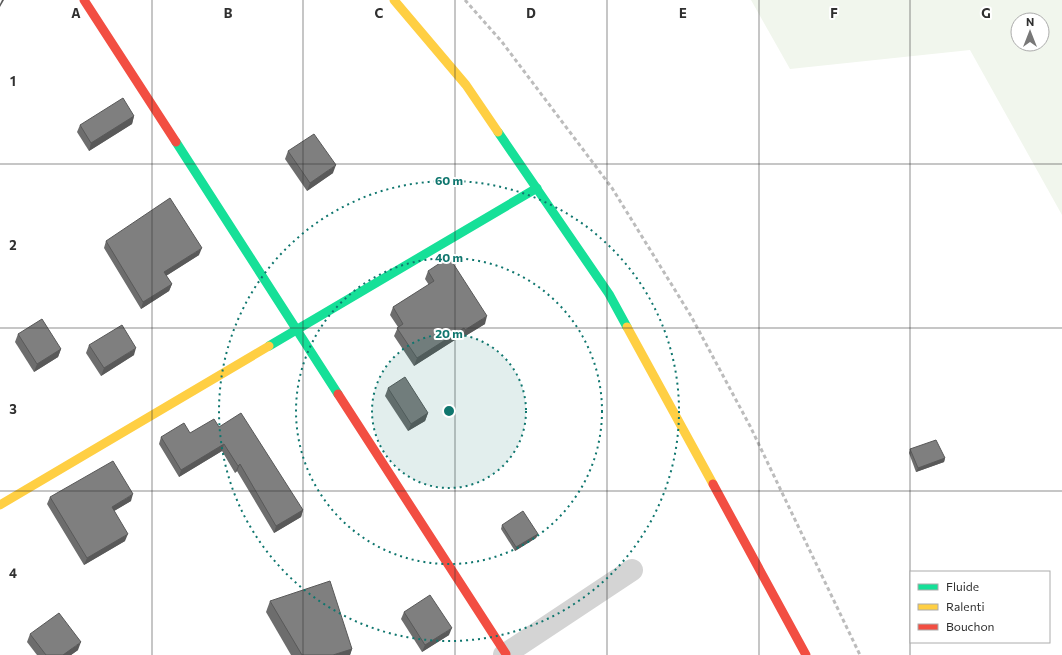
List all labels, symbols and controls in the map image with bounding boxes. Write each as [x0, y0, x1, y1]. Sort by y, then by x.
text: A [71, 5, 81, 21]
text: B [224, 5, 233, 21]
text: C [375, 5, 384, 21]
text: D [526, 5, 536, 21]
text: E [679, 5, 687, 21]
text: F [830, 5, 838, 21]
text: G [981, 5, 991, 21]
north arrow [1010, 12, 1050, 52]
text: N [1026, 15, 1034, 28]
text: 1 [10, 73, 16, 89]
text: 60 m [435, 173, 463, 187]
text: 2 [9, 237, 17, 253]
text: 40 m [435, 250, 463, 264]
text: 20 m [435, 326, 463, 340]
text: 3 [9, 401, 17, 417]
centre of rings [442, 404, 456, 418]
text: 4 [9, 565, 17, 581]
legend [910, 571, 1050, 643]
text: Fluide [946, 579, 979, 593]
text: Ralenti [946, 599, 985, 613]
text: Bouchon [946, 619, 994, 633]

